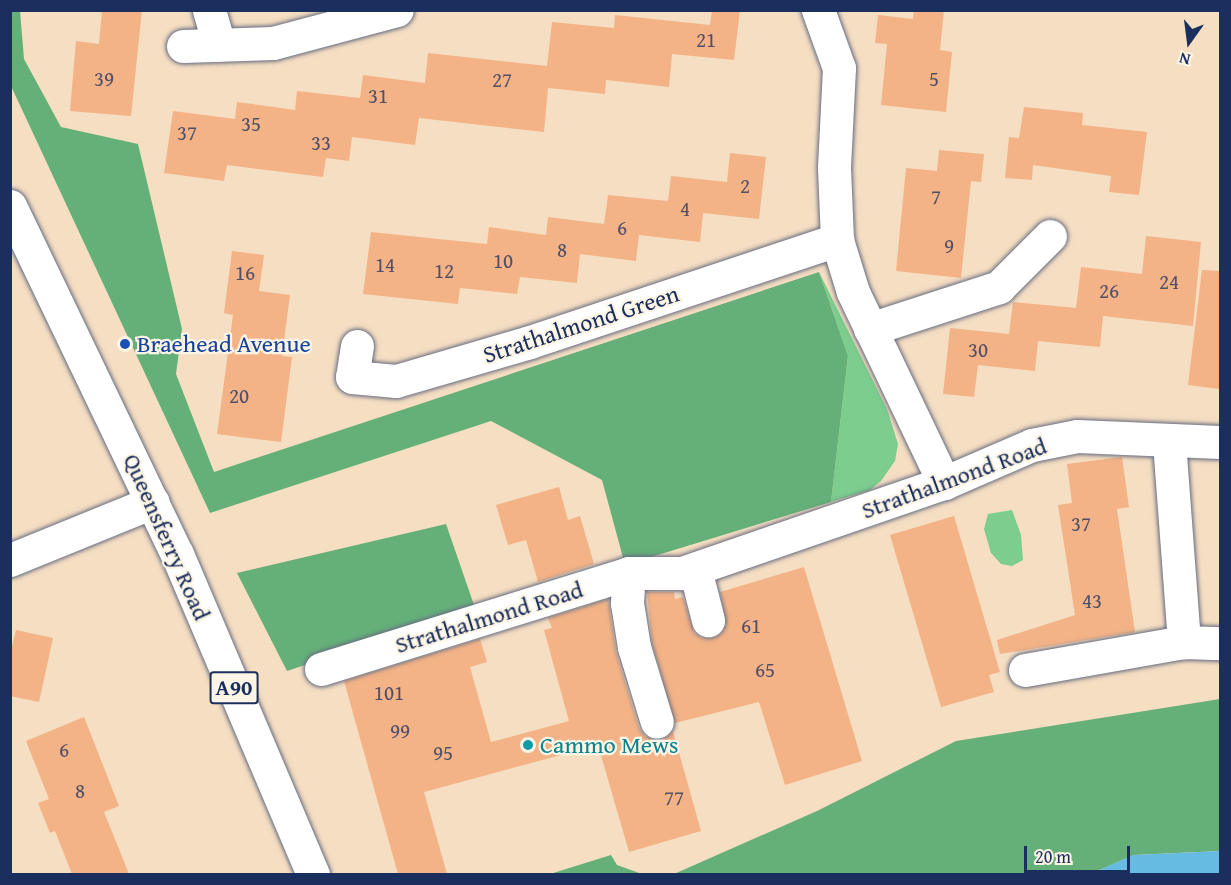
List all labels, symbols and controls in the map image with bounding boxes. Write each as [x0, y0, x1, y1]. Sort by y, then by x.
north arrow [1159, 12, 1219, 72]
house number: 21 [696, 27, 716, 53]
text: N [1177, 47, 1193, 72]
house number: 39 [94, 66, 114, 92]
house number: 5 [929, 66, 939, 92]
house number: 27 [492, 67, 512, 93]
house number: 31 [368, 83, 388, 109]
house number: 35 [241, 111, 261, 137]
house number: 37 [177, 120, 197, 146]
house number: 33 [311, 130, 331, 156]
house number: 2 [740, 173, 750, 199]
house number: 7 [931, 184, 941, 210]
house number: 4 [680, 196, 690, 222]
house number: 6 [617, 215, 627, 241]
house number: 9 [944, 233, 954, 259]
house number: 8 [557, 237, 567, 263]
house number: 10 [493, 248, 513, 274]
house number: 14 [375, 252, 395, 278]
house number: 12 [434, 258, 454, 284]
house number: 16 [235, 260, 255, 286]
house number: 24 [1159, 269, 1179, 295]
house number: 26 [1099, 278, 1119, 304]
street label: Strathalmond Green [479, 279, 683, 369]
place label: Braehead Avenue [137, 330, 311, 358]
marker: Braehead Avenue [118, 337, 132, 351]
house number: 30 [968, 337, 988, 363]
house number: 20 [229, 383, 249, 409]
street label: Strathalmond Road [858, 431, 1050, 525]
street label: Queensferry Road [117, 449, 217, 625]
house number: 37 [1071, 511, 1091, 537]
street label: Strathalmond Road [392, 575, 586, 659]
house number: 43 [1082, 588, 1102, 614]
house number: 61 [741, 613, 761, 639]
house number: 65 [755, 657, 775, 683]
road number: A90 [208, 669, 260, 707]
house number: 101 [374, 680, 404, 706]
house number: 99 [390, 718, 410, 744]
place label: Cammo Mews [540, 731, 679, 759]
house number: 6 [59, 737, 69, 763]
marker: Cammo Mews [521, 738, 535, 752]
house number: 95 [433, 740, 453, 766]
house number: 8 [75, 778, 85, 804]
house number: 77 [664, 785, 684, 811]
scale bar [1027, 834, 1134, 872]
text: 20 m [1035, 843, 1071, 870]

